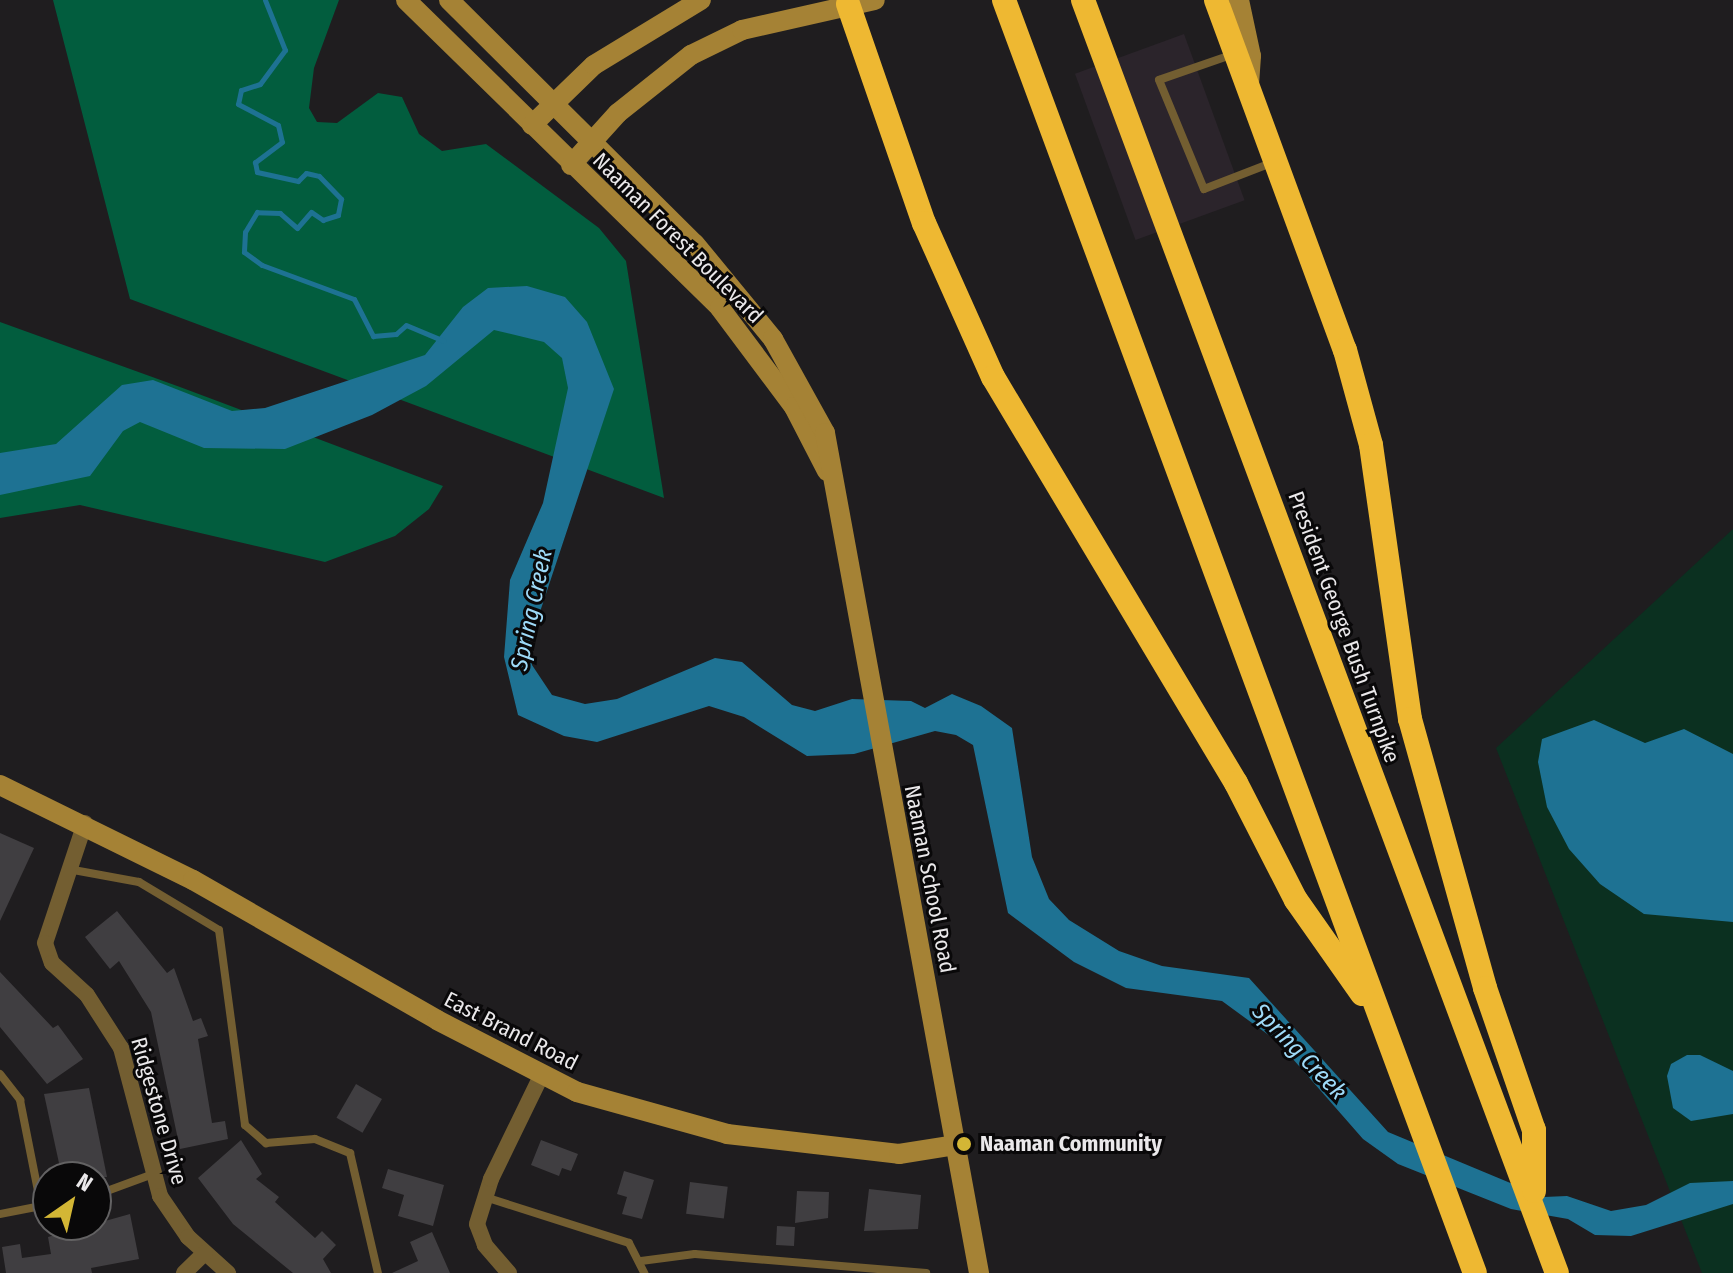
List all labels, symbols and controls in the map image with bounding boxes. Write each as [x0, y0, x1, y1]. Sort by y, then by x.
street label: Naaman Forest Boulevard [587, 147, 769, 329]
street label: President George Bush Turnpike [1283, 488, 1405, 766]
water label: Spring Creek [505, 547, 559, 673]
street label: Naaman School Road [899, 783, 961, 975]
street label: East Brand Road [440, 986, 582, 1076]
water label: Spring Creek [1246, 998, 1352, 1106]
street label: Ridgestone Drive [125, 1034, 193, 1188]
place label: Naaman Community [980, 1131, 1162, 1157]
marker: Naaman Community [955, 1135, 973, 1153]
north arrow [32, 1161, 112, 1241]
text: N [72, 1167, 98, 1197]

